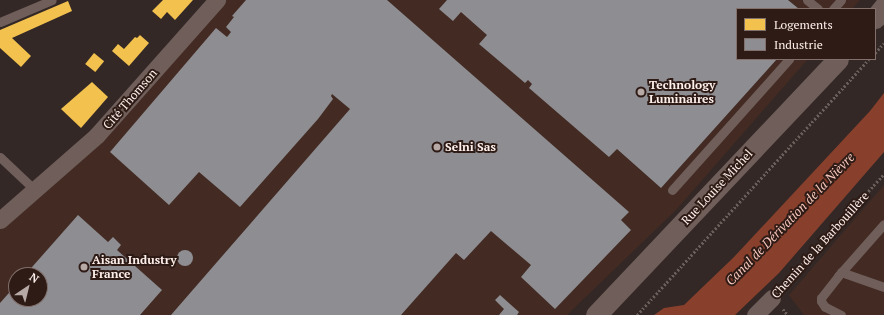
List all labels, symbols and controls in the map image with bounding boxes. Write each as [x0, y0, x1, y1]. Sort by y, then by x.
legend [736, 8, 876, 60]
text: Logements [774, 17, 833, 32]
text: Industrie [774, 37, 823, 52]
street label: Cité Thomson [100, 66, 160, 132]
place label: Technology Luminaires [649, 78, 715, 106]
marker: Technology Luminaires [636, 87, 646, 97]
place label: Selni Sas [445, 140, 496, 154]
marker: Selni Sas [432, 142, 442, 152]
street label: Rue Louise Michel [678, 146, 756, 228]
water label: Canal de Dérivation de la Nièvre [722, 149, 858, 289]
street label: Chemin de la Barbouillère [768, 189, 872, 301]
place label: Aisan Industry France [92, 253, 176, 281]
marker: Aisan Industry France [79, 262, 89, 272]
north arrow [8, 267, 48, 307]
text: N [27, 270, 42, 286]

